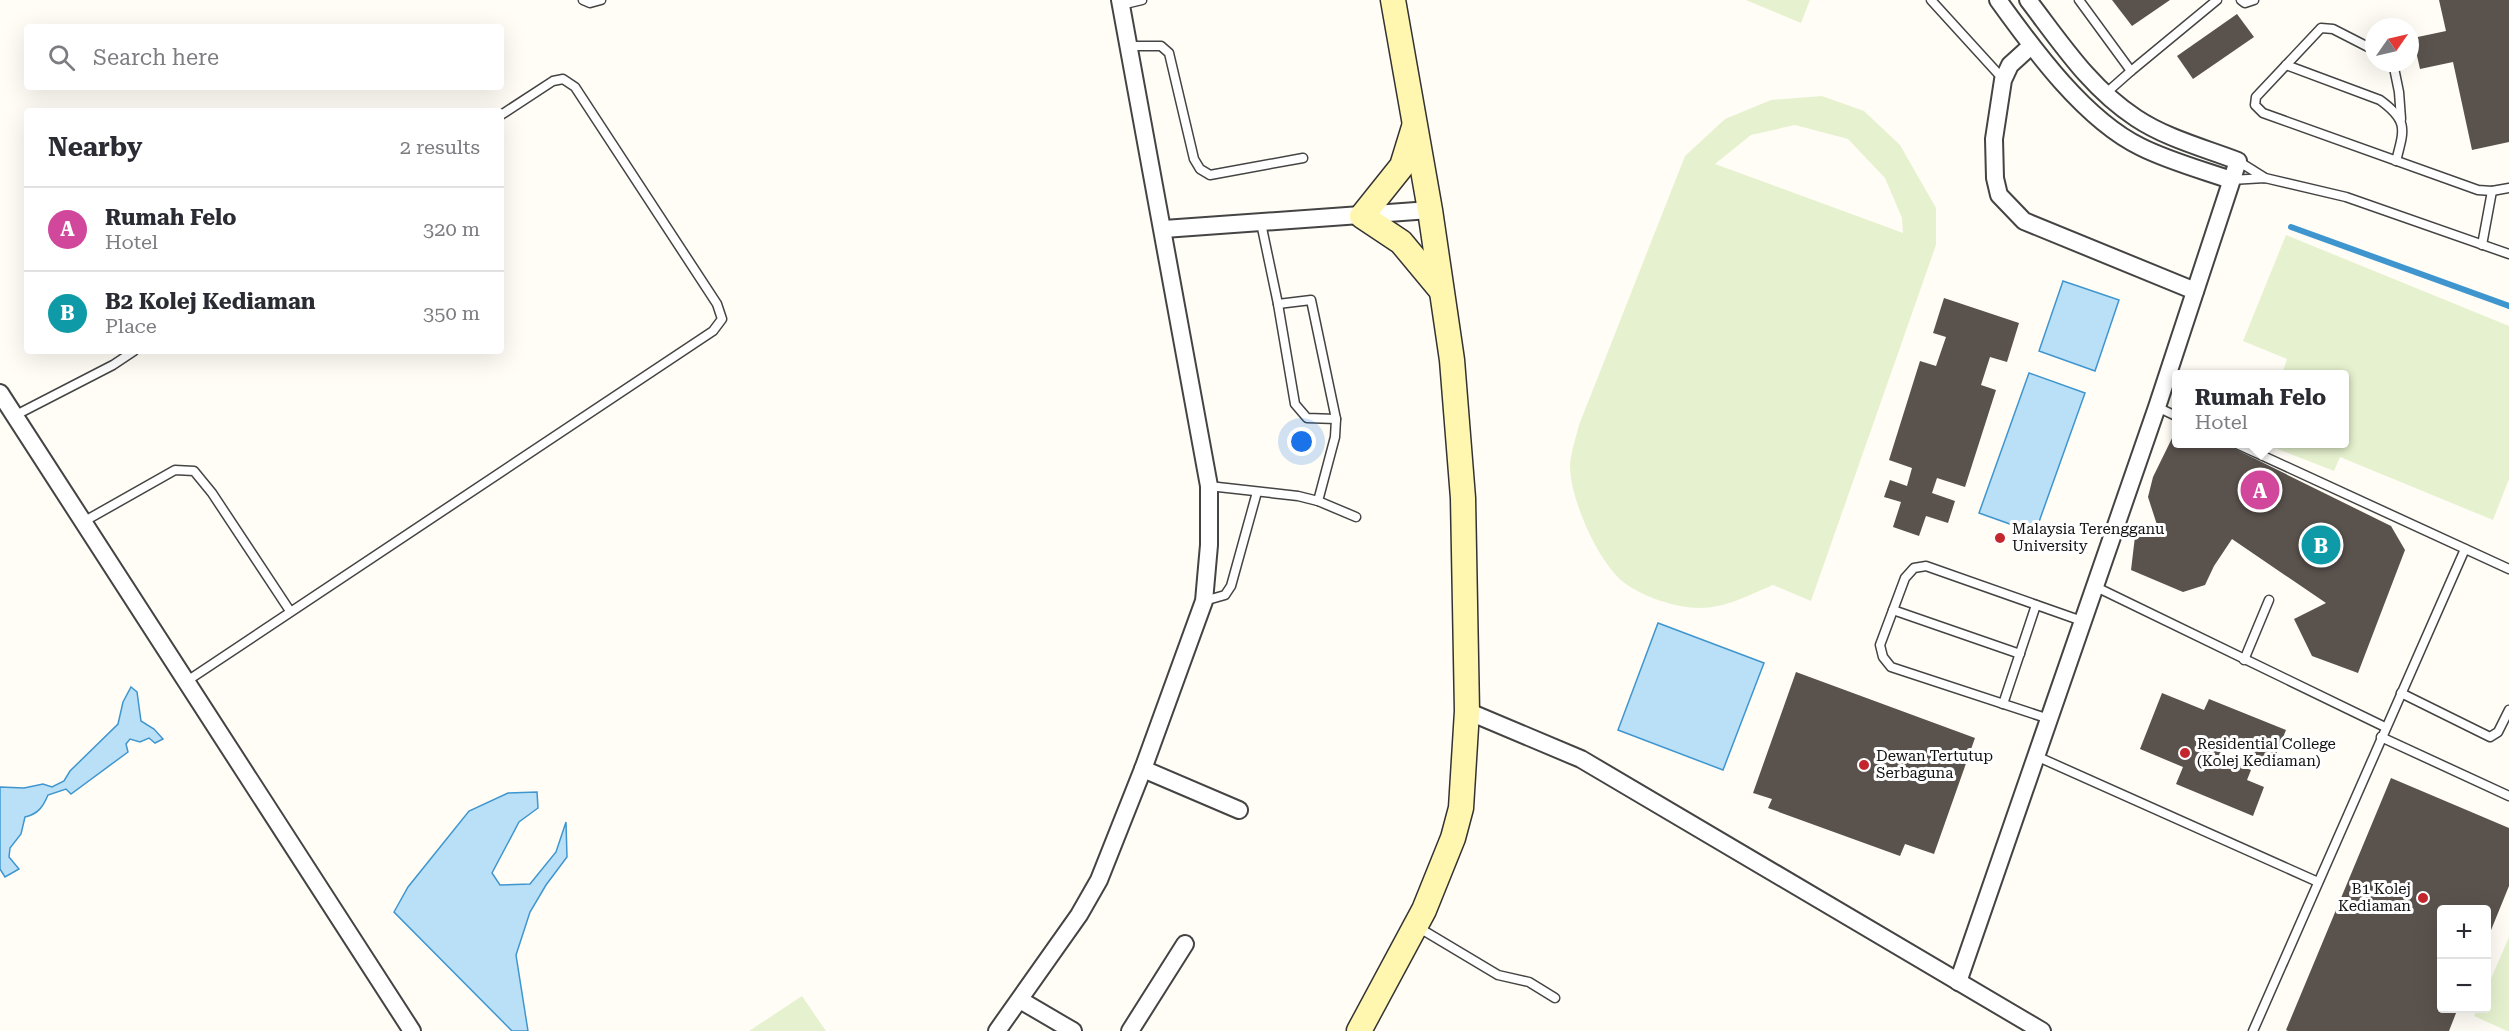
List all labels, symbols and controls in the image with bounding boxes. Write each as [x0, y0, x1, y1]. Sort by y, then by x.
north arrow [2365, 18, 2419, 72]
search box [24, 24, 504, 90]
icon: search [45, 41, 78, 74]
text: Search here [93, 45, 219, 70]
text: Nearby [48, 132, 142, 162]
text: 2 results [400, 135, 480, 159]
text: Rumah Felo [105, 205, 237, 230]
text: A [60, 217, 75, 241]
text: 320 m [423, 217, 480, 241]
text: Hotel [105, 230, 158, 254]
text: B2 Kolej Kediaman [105, 289, 316, 314]
text: B [60, 301, 75, 325]
text: 350 m [423, 301, 480, 325]
text: Place [105, 314, 157, 338]
popup [2172, 370, 2349, 448]
text: Rumah Felo [2195, 385, 2326, 410]
text: Hotel [2195, 410, 2248, 434]
your location [1287, 427, 1316, 456]
pin: A [2240, 468, 2280, 512]
place label: Malaysia Terengganu University [2012, 520, 2165, 555]
pin: B [2302, 522, 2340, 568]
marker: Malaysia Terengganu University [1993, 531, 2007, 545]
place label: Residential College (Kolej Kediaman) [2197, 735, 2336, 770]
marker: Residential College (Kolej Kediaman) [2178, 746, 2192, 760]
place label: Dewan Tertutup Serbaguna [1876, 747, 1993, 782]
marker: Dewan Tertutup Serbaguna [1857, 758, 1871, 772]
place label: B1 Kolej Kediaman [2338, 880, 2411, 915]
marker: B1 Kolej Kediaman [2416, 891, 2430, 905]
map controls [2437, 905, 2491, 1013]
button: + [2437, 905, 2491, 959]
button: − [2437, 959, 2491, 1013]

